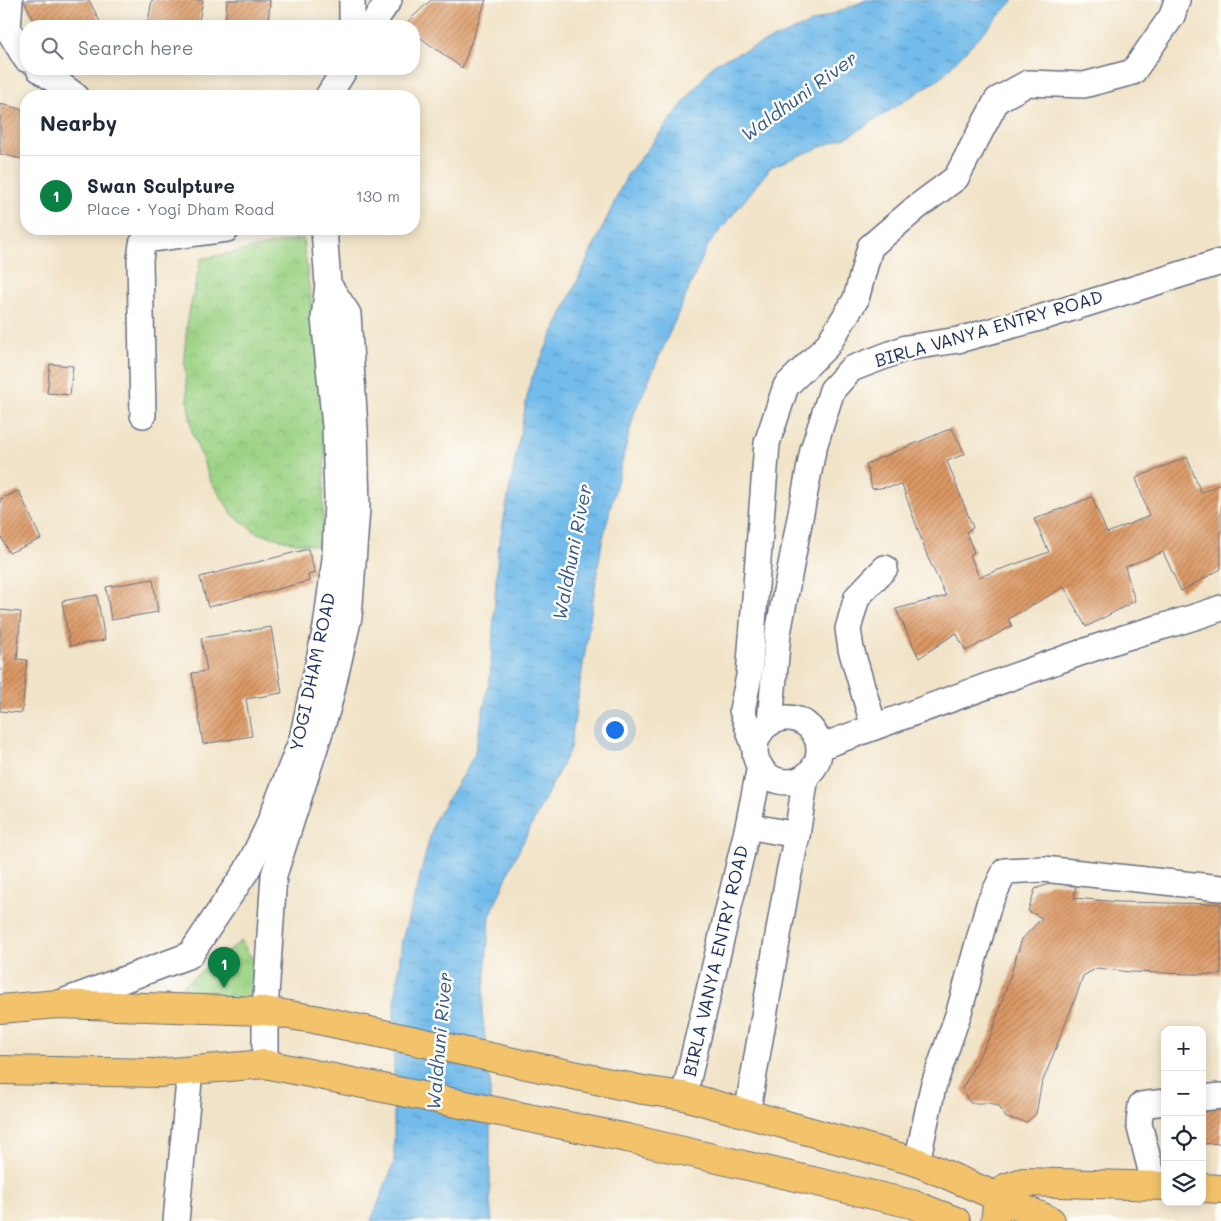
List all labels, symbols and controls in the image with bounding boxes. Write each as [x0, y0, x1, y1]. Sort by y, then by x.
search box [20, 20, 420, 75]
icon: search [38, 34, 66, 62]
text: Search here [78, 35, 194, 60]
water label: Waldhuni River [735, 45, 862, 146]
text: Nearby [40, 109, 117, 136]
text: Swan Sculpture [87, 173, 235, 198]
text: 1 [52, 185, 60, 206]
text: 130 m [356, 185, 400, 206]
text: Place · Yogi Dham Road [87, 198, 274, 219]
street label: BIRLA VANYA ENTRY ROAD [872, 284, 1106, 372]
water label: Waldhuni River [546, 482, 597, 622]
street label: YOGI DHAM ROAD [284, 590, 341, 753]
your location [602, 717, 628, 743]
street label: BIRLA VANYA ENTRY ROAD [677, 843, 753, 1079]
pin: 1 [208, 947, 240, 988]
water label: Waldhuni River [420, 971, 457, 1111]
map controls [1161, 1026, 1206, 1206]
button: + [1161, 1026, 1206, 1071]
button: − [1161, 1071, 1206, 1116]
button: locate [1161, 1116, 1206, 1161]
button: layers [1161, 1161, 1206, 1206]

